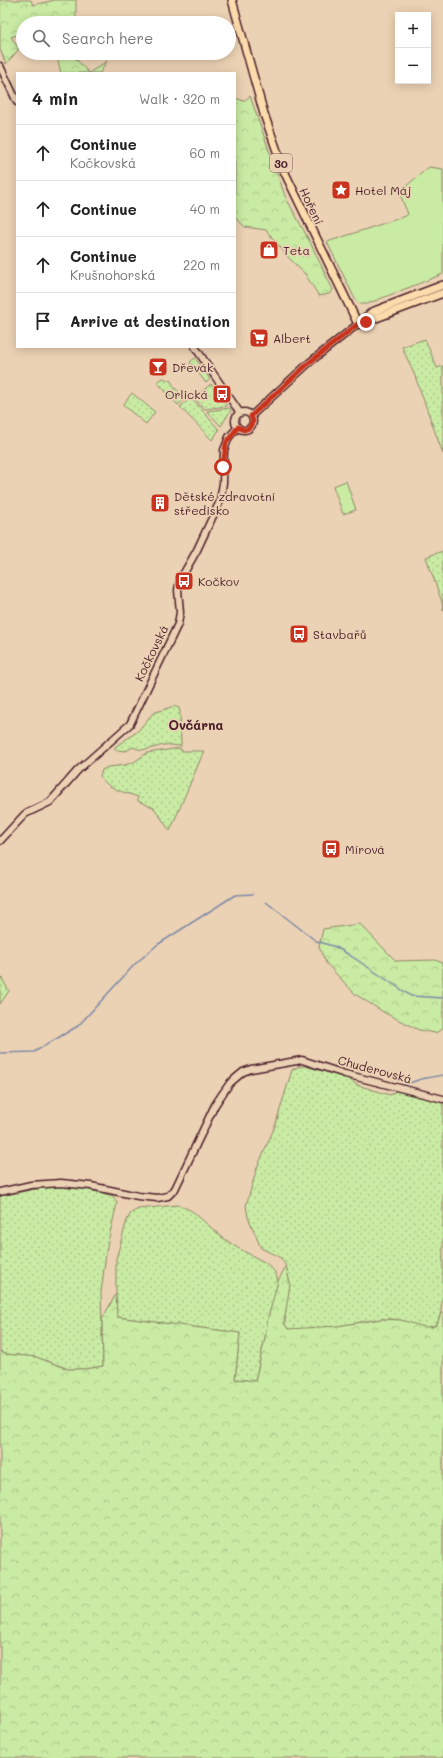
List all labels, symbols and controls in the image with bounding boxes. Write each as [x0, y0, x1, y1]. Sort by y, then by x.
map controls [395, 12, 431, 84]
button: + [395, 12, 431, 48]
search box [16, 16, 236, 60]
icon: search [30, 27, 52, 49]
text: Search here [62, 28, 153, 48]
button: − [395, 48, 431, 84]
text: 4 min [32, 87, 78, 109]
text: Walk · 320 m [139, 90, 220, 107]
text: Continue [70, 134, 137, 154]
icon: ahead [32, 142, 54, 164]
text: 60 m [190, 144, 220, 161]
text: Kočkovská [70, 154, 136, 171]
road number: 30 [270, 154, 292, 172]
place icon: Hotel Máj [330, 179, 352, 201]
place label: Hotel Máj [355, 182, 411, 198]
street label: Hoření [296, 185, 328, 228]
icon: ahead [32, 198, 54, 220]
text: Continue [70, 199, 137, 219]
text: 40 m [190, 200, 220, 217]
shop icon: Teta [258, 239, 280, 261]
place label: Teta [283, 242, 310, 258]
text: Continue [70, 246, 137, 266]
icon: ahead [32, 254, 54, 276]
text: 220 m [183, 256, 220, 273]
text: Krušnohorská [70, 266, 156, 283]
icon: arrive [32, 310, 54, 332]
text: Arrive at destination [70, 311, 230, 331]
route end [357, 313, 375, 331]
supermarket icon: Albert [248, 327, 270, 349]
place label: Albert [273, 330, 311, 346]
bar icon: Dřevák [147, 356, 169, 378]
place label: Dřevák [172, 359, 213, 375]
bus stop icon: Orlická [211, 383, 233, 405]
place label: Orlická [165, 386, 208, 402]
route start [214, 458, 232, 476]
place label: Dětské zdravotní středisko [174, 488, 276, 518]
building icon: Dětské zdravotní středisko [149, 492, 171, 514]
bus stop icon: Kočkov [173, 570, 195, 592]
place label: Kočkov [198, 573, 239, 589]
street label: Kočkovská [130, 622, 172, 684]
bus stop icon: Stavbařů [288, 623, 310, 645]
place label: Stavbařů [313, 626, 367, 642]
district label: Ovčárna [168, 716, 224, 733]
bus stop icon: Mírová [320, 838, 342, 860]
place label: Mírová [345, 841, 385, 857]
street label: Chuderovská [336, 1051, 414, 1087]

